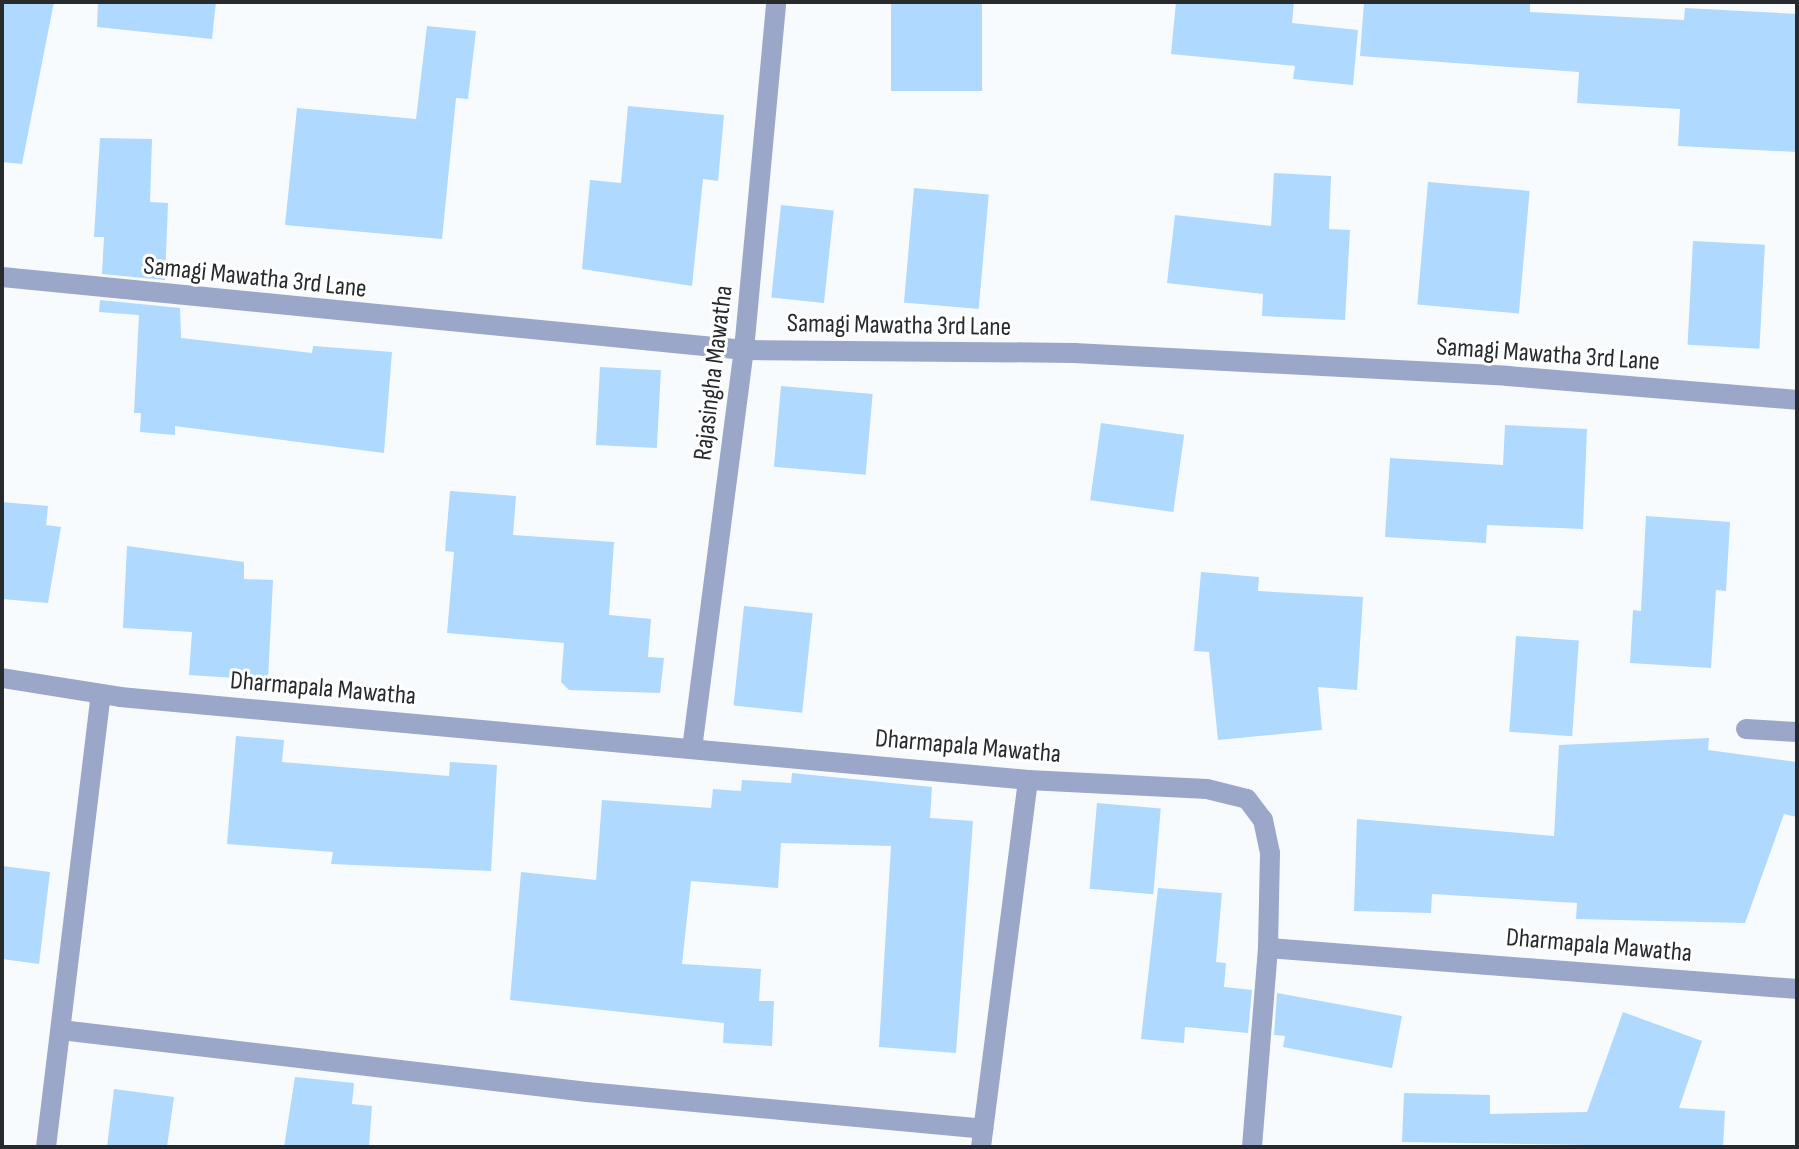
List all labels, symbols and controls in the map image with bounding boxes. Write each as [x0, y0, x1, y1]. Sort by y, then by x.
street label: Samagi Mawatha 3rd Lane [142, 251, 368, 305]
street label: Rajasingha Mawatha [688, 284, 740, 462]
street label: Samagi Mawatha 3rd Lane [787, 308, 1011, 344]
street label: Samagi Mawatha 3rd Lane [1435, 332, 1661, 378]
street label: Dharmapala Mawatha [229, 665, 417, 713]
street label: Dharmapala Mawatha [874, 723, 1062, 771]
street label: Dharmapala Mawatha [1505, 922, 1693, 970]

